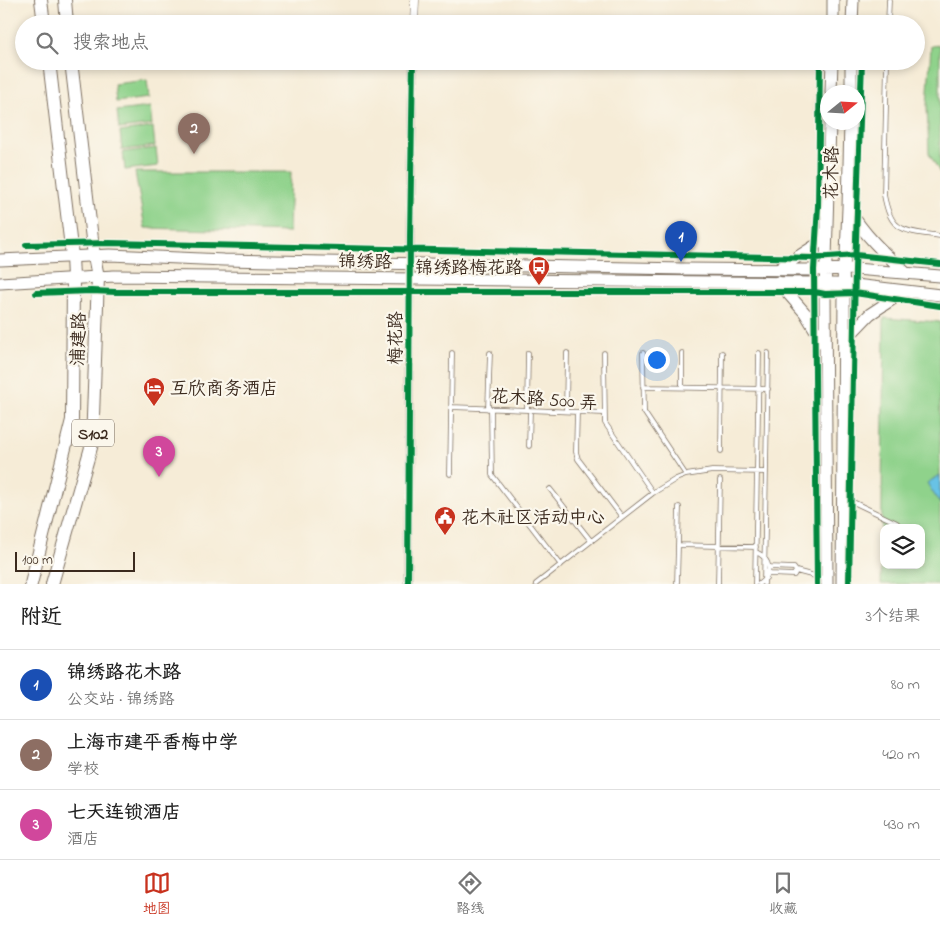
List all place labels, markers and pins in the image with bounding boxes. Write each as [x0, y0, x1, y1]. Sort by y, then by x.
pin: 2 [178, 113, 210, 154]
pin: 1 [665, 221, 697, 262]
bus stop icon: 锦绣路梅花路 [527, 255, 551, 286]
place label: 锦绣路梅花路 [415, 256, 523, 282]
hotel icon: 互欣商务酒店 [142, 376, 166, 407]
place label: 互欣商务酒店 [170, 377, 278, 403]
pin: 3 [143, 436, 175, 477]
public building icon: 花木社区活动中心 [433, 505, 457, 536]
place label: 花木社区活动中心 [461, 506, 605, 532]

